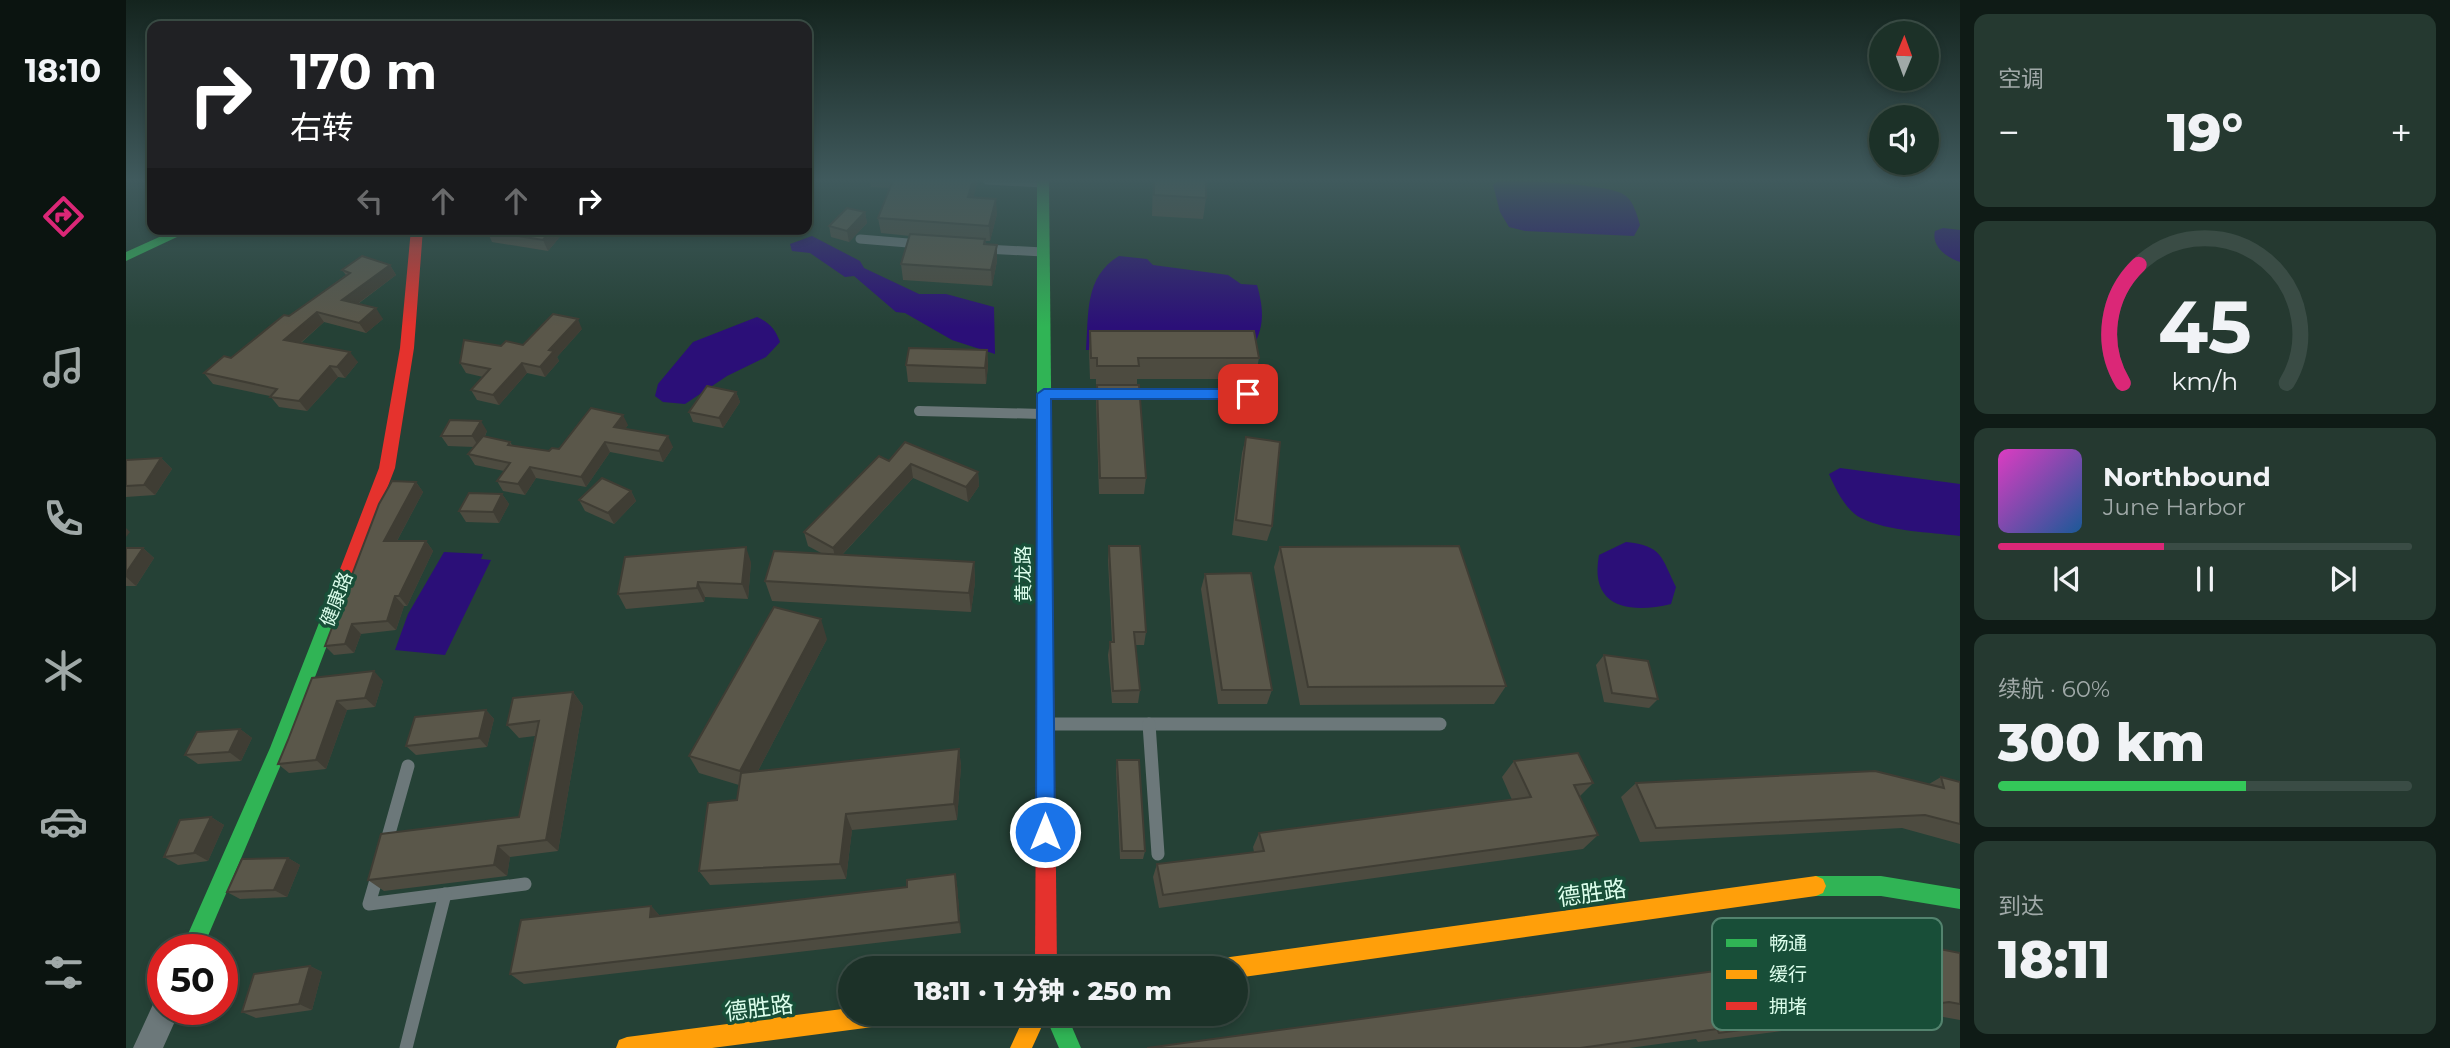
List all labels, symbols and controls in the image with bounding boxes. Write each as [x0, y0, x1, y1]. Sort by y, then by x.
north arrow [1869, 21, 1939, 91]
map controls [1869, 21, 1939, 175]
text: 170 m [290, 42, 437, 101]
icon: right [175, 49, 266, 140]
text: 18:10 [25, 51, 101, 90]
text: 空调 [1998, 65, 2044, 93]
text: 19° [2167, 101, 2243, 164]
button: sound [1869, 105, 1939, 175]
text: 右转 [290, 108, 354, 147]
text: − [1998, 109, 2020, 156]
text: + [2390, 109, 2412, 156]
icon: left [351, 182, 389, 220]
icon: ahead [424, 182, 462, 220]
icon: ahead [497, 182, 535, 220]
icon: right [570, 182, 608, 220]
icon: directions [39, 192, 88, 241]
text: 45 [2158, 284, 2252, 372]
icon: music [39, 343, 88, 392]
pin [1218, 364, 1278, 424]
text: km/h [2172, 366, 2238, 396]
icon: arrive [1229, 375, 1267, 413]
text: Northbound [2103, 461, 2271, 493]
text: June Harbor [2103, 493, 2246, 521]
icon: phone [39, 494, 88, 543]
street label: 黄龙路 [1012, 545, 1035, 603]
icon: previous [2048, 560, 2086, 598]
icon: pause [2186, 560, 2224, 598]
icon: next [2324, 560, 2362, 598]
street label: 健康路 [316, 568, 357, 630]
icon: climate [39, 646, 88, 695]
text: 续航 · 60% [1998, 675, 2110, 703]
text: 300 km [1998, 711, 2205, 774]
position arrow [1008, 795, 1082, 869]
icon: car [39, 797, 88, 846]
street label: 德胜路 [1556, 874, 1628, 912]
text: 到达 [1998, 892, 2044, 920]
legend [1712, 918, 1942, 1030]
text: 18:11 [1998, 928, 2111, 991]
text: 畅通 [1769, 932, 1807, 955]
speed limit sign: 50 [147, 934, 238, 1025]
icon: filters [39, 948, 88, 997]
text: 缓行 [1769, 963, 1807, 986]
text: 18:11 · 1 分钟 · 250 m [914, 975, 1172, 1007]
street label: 德胜路 [723, 990, 795, 1026]
text: 拥堵 [1769, 995, 1807, 1018]

